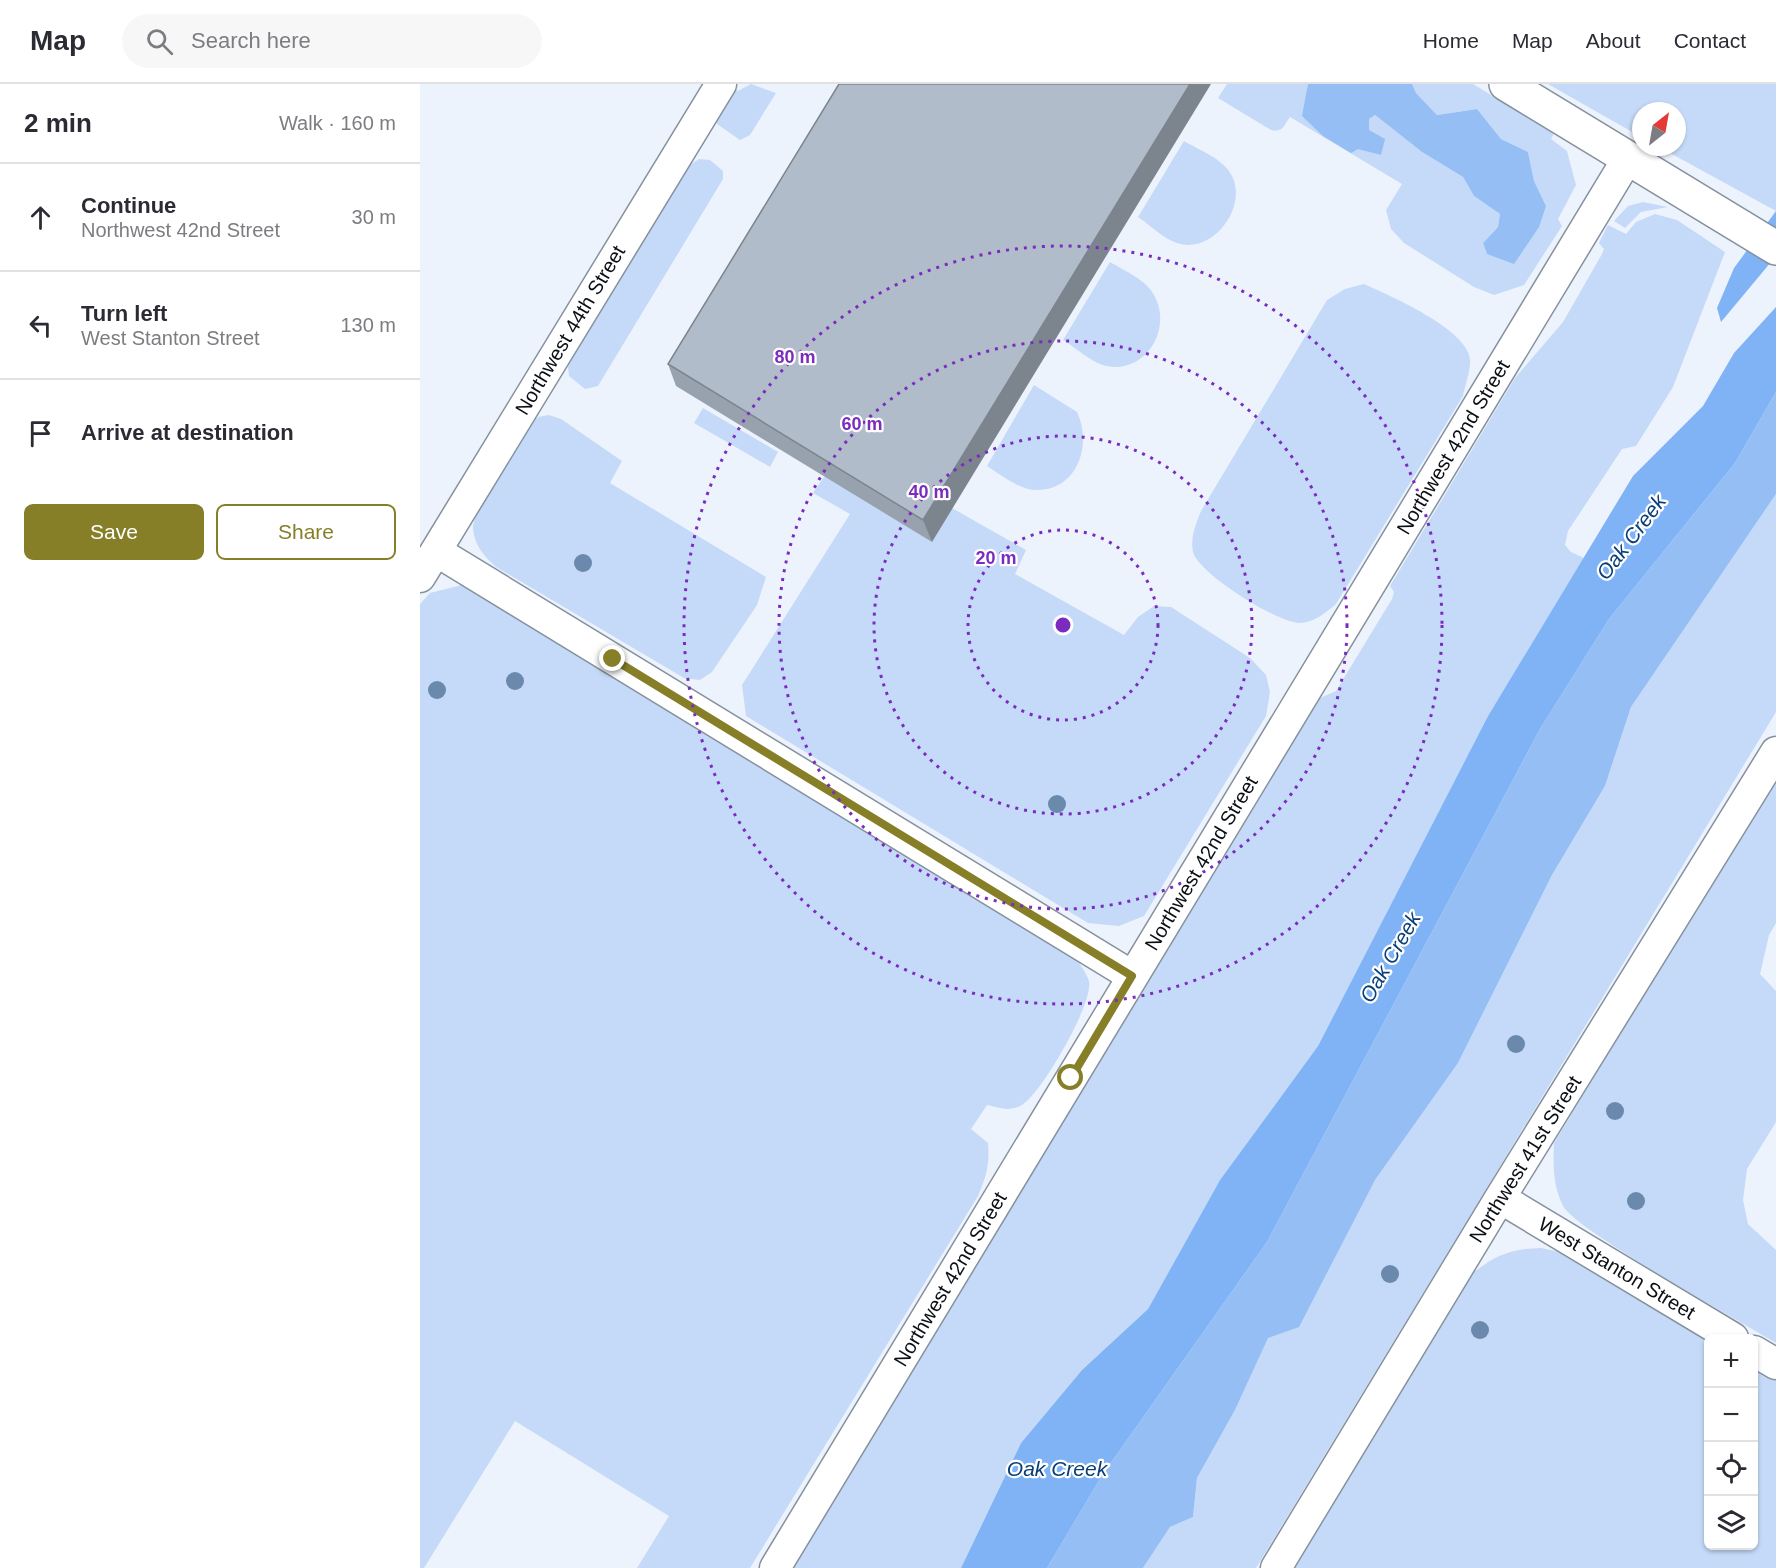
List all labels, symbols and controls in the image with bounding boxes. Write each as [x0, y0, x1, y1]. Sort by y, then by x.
search box [122, 14, 542, 68]
text: Map [30, 25, 86, 56]
icon: search [143, 25, 176, 58]
text: Search here [191, 28, 311, 53]
text: Home [1423, 29, 1479, 52]
text: Map [1512, 29, 1553, 52]
text: About [1586, 29, 1641, 52]
text: Contact [1674, 29, 1746, 52]
north arrow [1632, 102, 1686, 156]
text: 2 min [24, 108, 92, 138]
text: Walk · 160 m [279, 112, 396, 134]
text: Continue [81, 193, 176, 218]
icon: ahead [24, 201, 57, 234]
text: 30 m [352, 206, 396, 228]
text: Northwest 42nd Street [81, 219, 280, 241]
street label: Northwest 44th Street [511, 241, 629, 419]
text: Turn left [81, 301, 167, 326]
icon: left [24, 309, 57, 342]
text: 130 m [340, 314, 396, 336]
text: West Stanton Street [81, 327, 260, 349]
text: 80 m [774, 347, 816, 367]
street label: Northwest 42nd Street [1392, 356, 1514, 538]
text: 60 m [841, 414, 883, 434]
icon: arrive [24, 417, 57, 450]
text: Arrive at destination [81, 420, 294, 445]
text: 40 m [908, 482, 950, 502]
water label: Oak Creek [1592, 489, 1671, 584]
button: Save [24, 504, 204, 560]
button: Share [216, 504, 396, 560]
text: 20 m [975, 548, 1017, 568]
centre of rings [1053, 615, 1073, 635]
route end [599, 645, 625, 671]
street label: Northwest 42nd Street [1140, 772, 1262, 954]
water label: Oak Creek [1355, 906, 1426, 1006]
route start [1057, 1064, 1083, 1090]
street label: Northwest 41st Street [1465, 1071, 1586, 1246]
street label: Northwest 42nd Street [889, 1188, 1011, 1370]
street label: West Stanton Street [1535, 1213, 1700, 1324]
map controls [1704, 1334, 1758, 1550]
button: + [1704, 1334, 1758, 1388]
button: − [1704, 1388, 1758, 1442]
button: locate [1704, 1442, 1758, 1496]
water label: Oak Creek [1007, 1457, 1109, 1480]
button: layers [1704, 1496, 1758, 1550]

